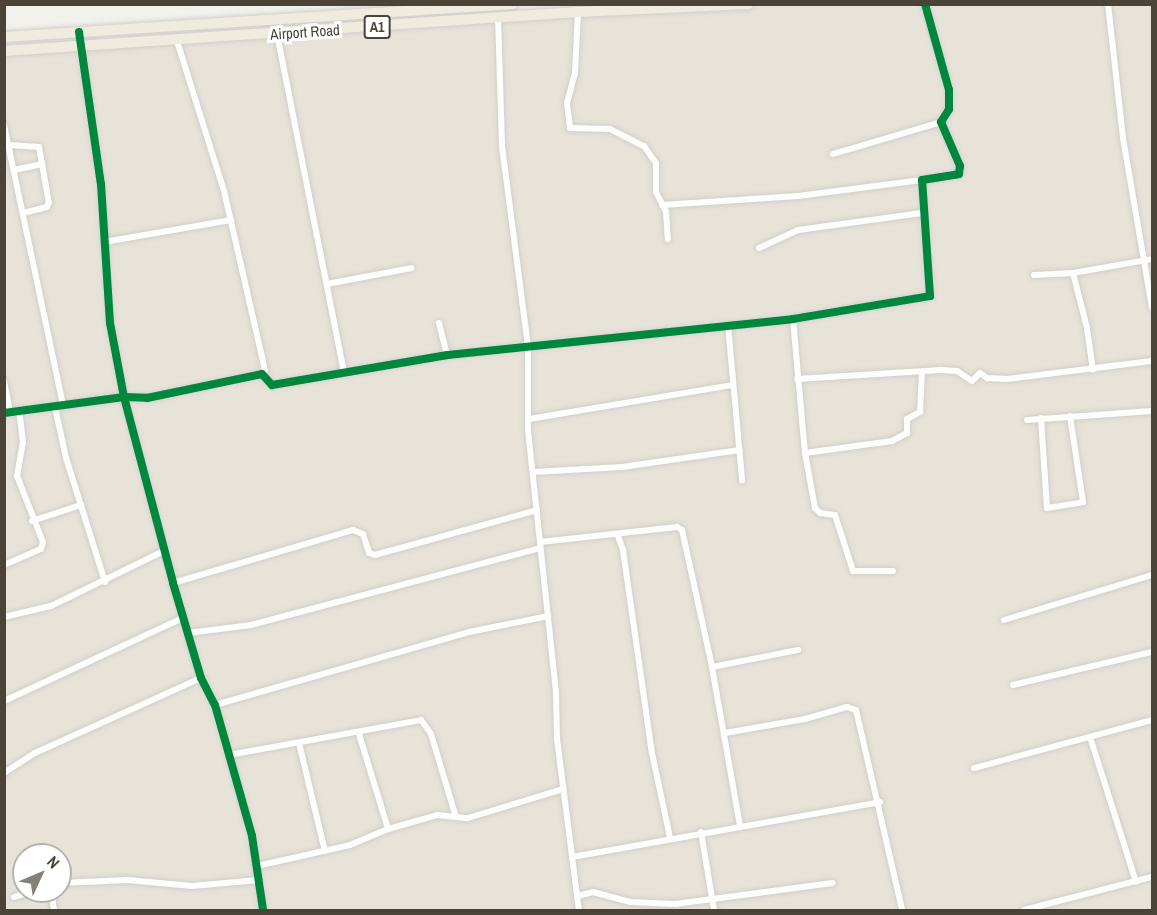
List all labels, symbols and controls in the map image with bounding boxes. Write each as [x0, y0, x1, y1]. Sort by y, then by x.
road number: A1 [364, 16, 391, 38]
street label: Airport Road [270, 21, 340, 43]
north arrow [12, 843, 72, 903]
text: N [42, 851, 65, 873]

